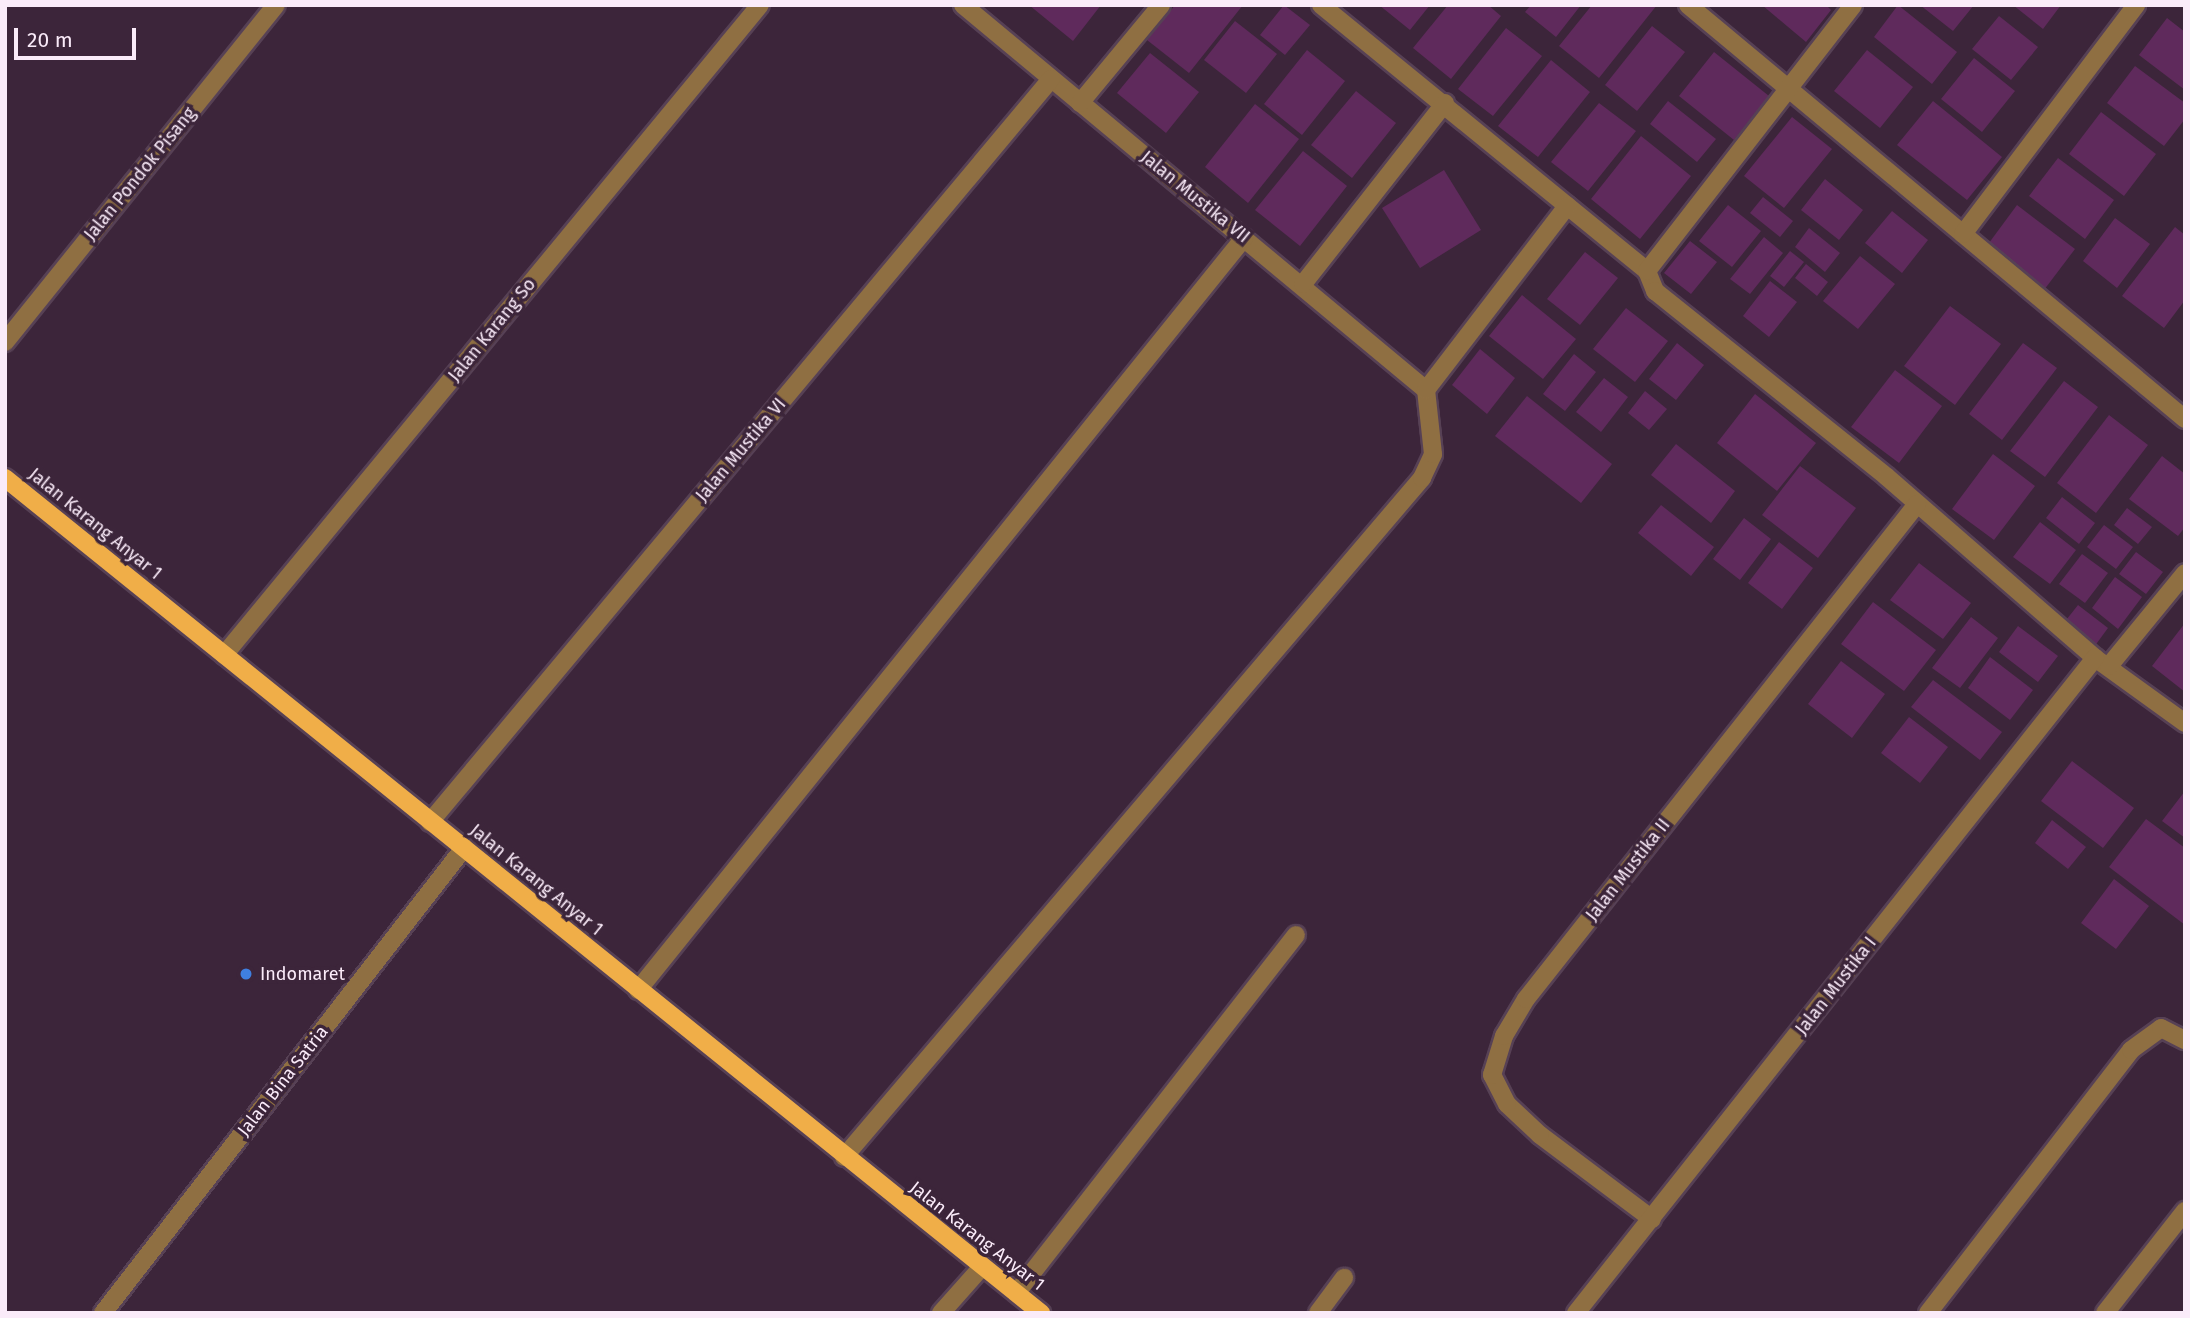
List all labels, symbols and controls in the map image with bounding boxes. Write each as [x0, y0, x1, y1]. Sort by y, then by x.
scale bar [18, 14, 140, 58]
text: 20 m [27, 27, 73, 53]
street label: Jalan Pondok Pisang [80, 103, 200, 245]
street label: Jalan Mustika VII [1136, 146, 1254, 248]
street label: Jalan Karang So [444, 274, 540, 386]
street label: Jalan Mustika VI [691, 394, 791, 506]
street label: Jalan Karang Anyar 1 [24, 464, 166, 584]
street label: Jalan Mustika II [1581, 815, 1675, 925]
street label: Jalan Karang Anyar 1 [465, 820, 607, 940]
street label: Jalan Mustika I [1791, 933, 1881, 1039]
place label: Indomaret [260, 963, 345, 985]
marker: Indomaret [238, 966, 254, 982]
street label: Jalan Bina Satria [233, 1021, 333, 1141]
street label: Jalan Karang Anyar 1 [905, 1177, 1049, 1295]

